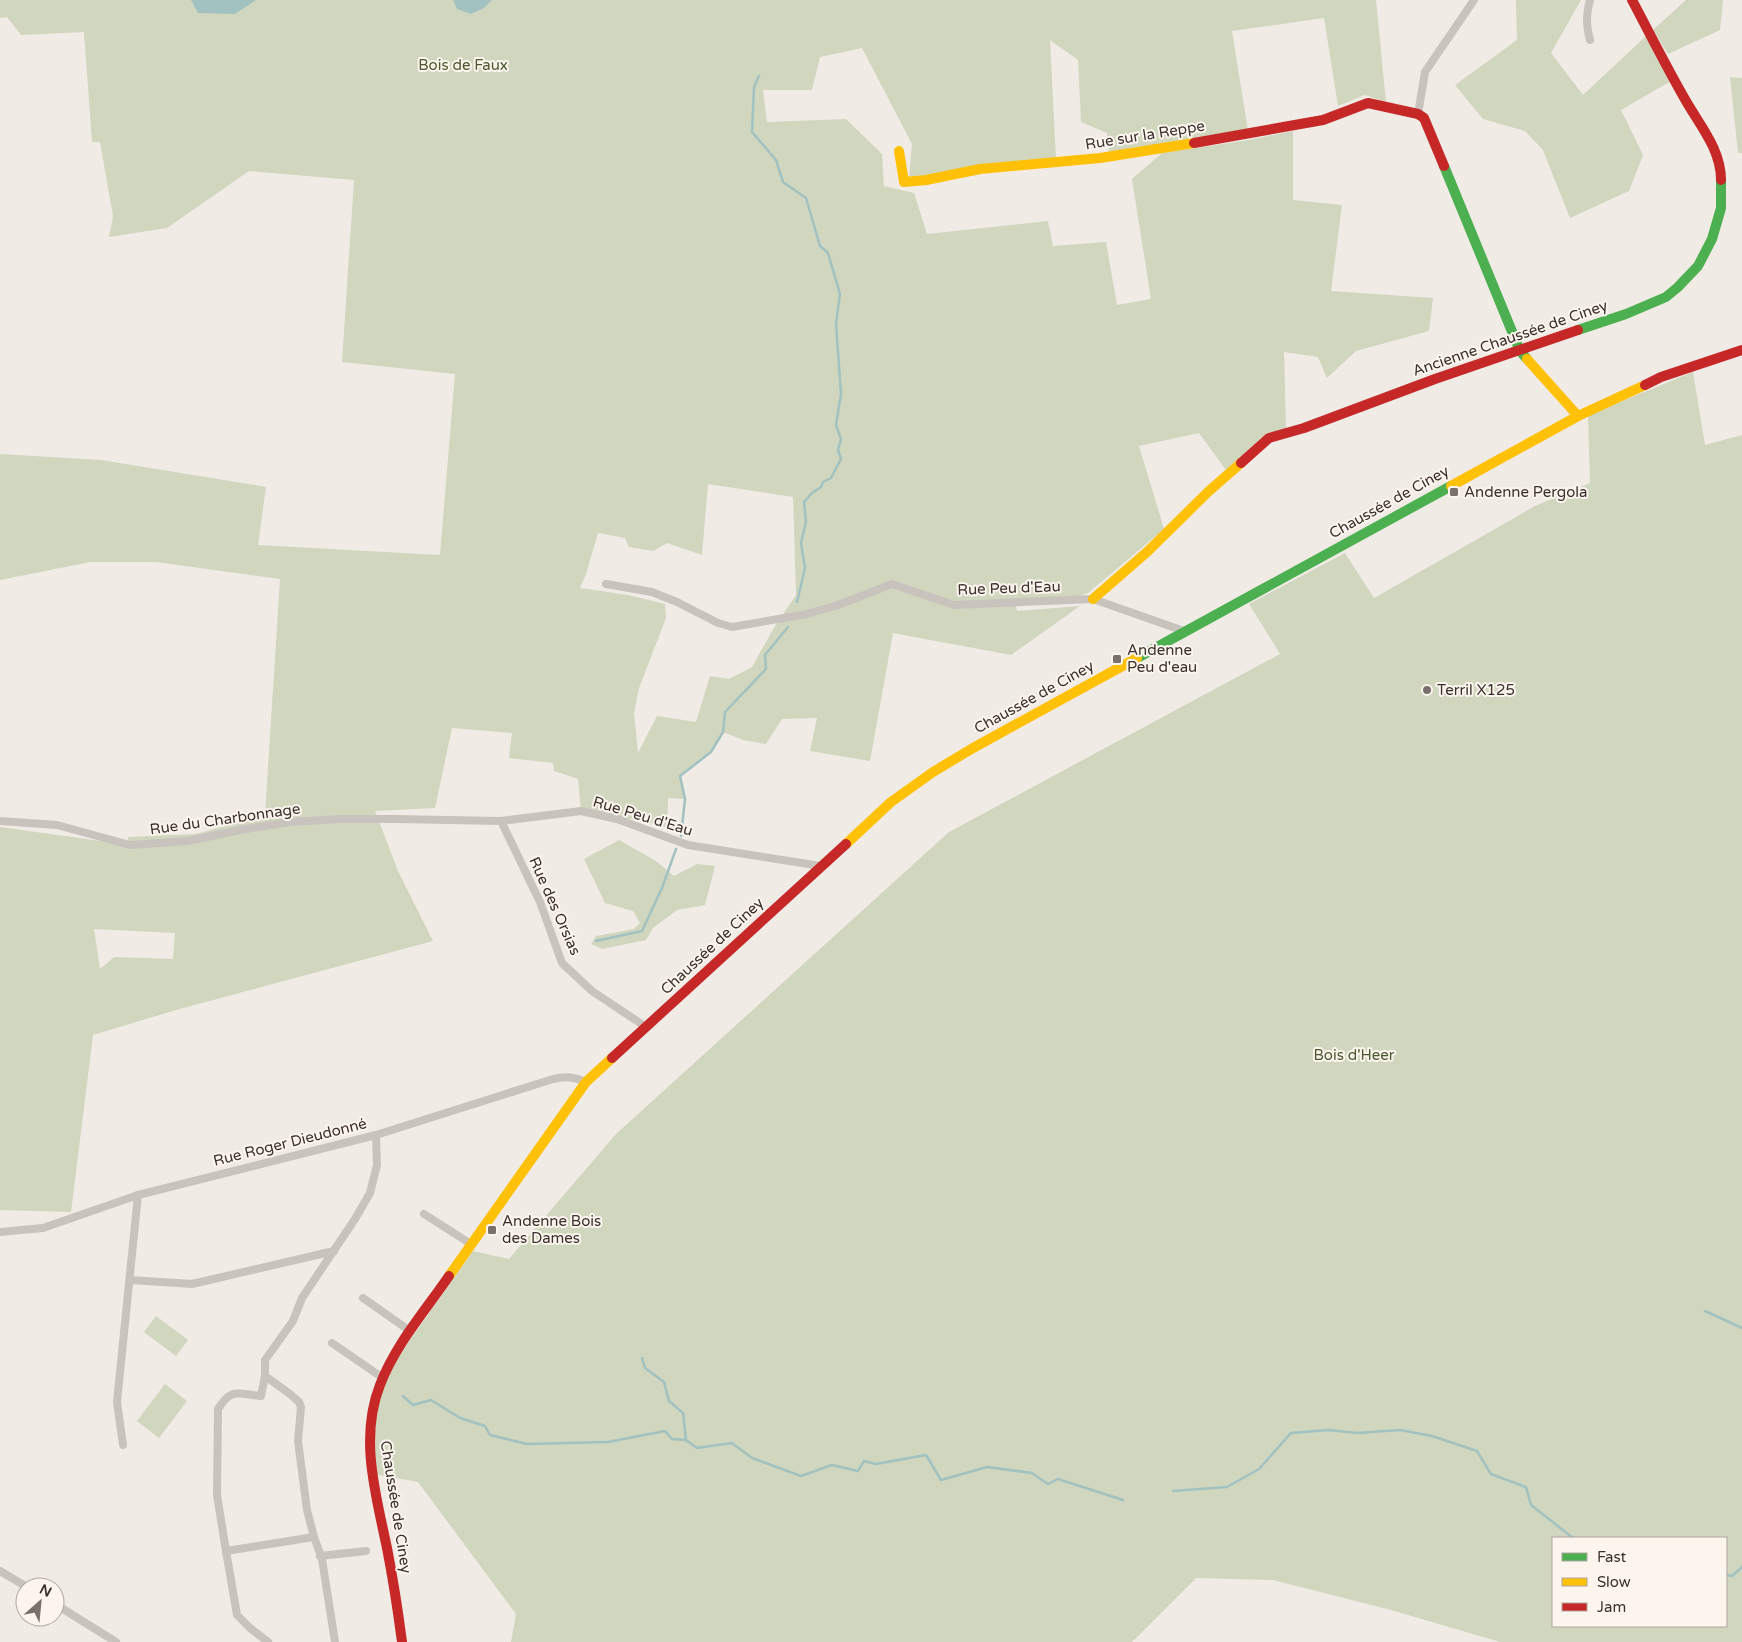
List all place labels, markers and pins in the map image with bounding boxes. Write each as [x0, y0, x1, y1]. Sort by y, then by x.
place label: Andenne Pergola [1464, 483, 1587, 501]
marker: Andenne Pergola [1448, 486, 1460, 498]
place label: Andenne Peu d'eau [1127, 641, 1197, 676]
marker: Andenne Peu d'eau [1111, 653, 1123, 665]
place label: Terril X125 [1437, 681, 1515, 699]
marker: Terril X125 [1421, 684, 1433, 696]
place label: Andenne Bois des Dames [502, 1212, 601, 1247]
marker: Andenne Bois des Dames [486, 1224, 498, 1236]

